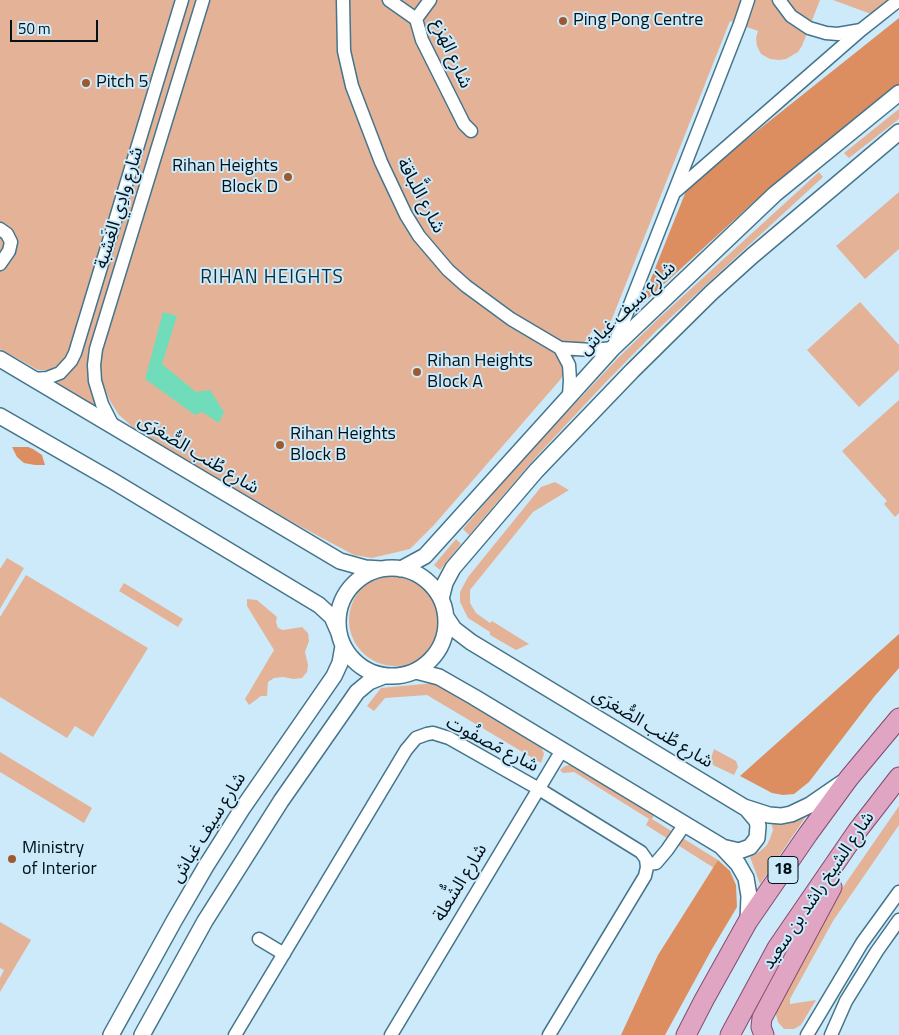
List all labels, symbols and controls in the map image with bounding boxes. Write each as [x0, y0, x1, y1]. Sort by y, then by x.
scale bar [12, 10, 100, 42]
place label: Ping Pong Centre [573, 10, 703, 32]
marker: Ping Pong Centre [557, 15, 569, 27]
street label: شارع الهَزع [426, 16, 476, 92]
text: 50 m [18, 17, 51, 40]
place label: Pitch 5 [96, 72, 148, 94]
marker: Pitch 5 [80, 77, 92, 89]
street label: شارع وادِي الغَشبة [91, 145, 149, 271]
street label: شارع اللَّباقة [391, 155, 449, 237]
place label: Rihan Heights Block D [172, 156, 278, 198]
marker: Rihan Heights Block D [282, 171, 294, 183]
street label: شارع سيف غباش [575, 258, 681, 360]
district label: RIHAN HEIGHTS [199, 267, 345, 289]
place label: Rihan Heights Block A [427, 351, 533, 394]
marker: Rihan Heights Block A [411, 366, 423, 378]
street label: شارع طُنب الصُّغرَى [134, 410, 262, 500]
place label: Rihan Heights Block B [290, 424, 396, 466]
marker: Rihan Heights Block B [274, 439, 286, 451]
street label: شارع طُنب الصُّغرَى [588, 684, 716, 774]
street label: شارع مَصفُوت [442, 712, 542, 778]
street label: شارع سيف غباش [167, 769, 251, 887]
street label: شارع الشيخ راشد بن سعيد [758, 808, 880, 974]
place label: Ministry of Interior [22, 838, 97, 881]
street label: شارع الشُّعلة [429, 840, 493, 926]
marker: Ministry of Interior [6, 853, 18, 865]
road number: 18 [768, 856, 798, 884]

